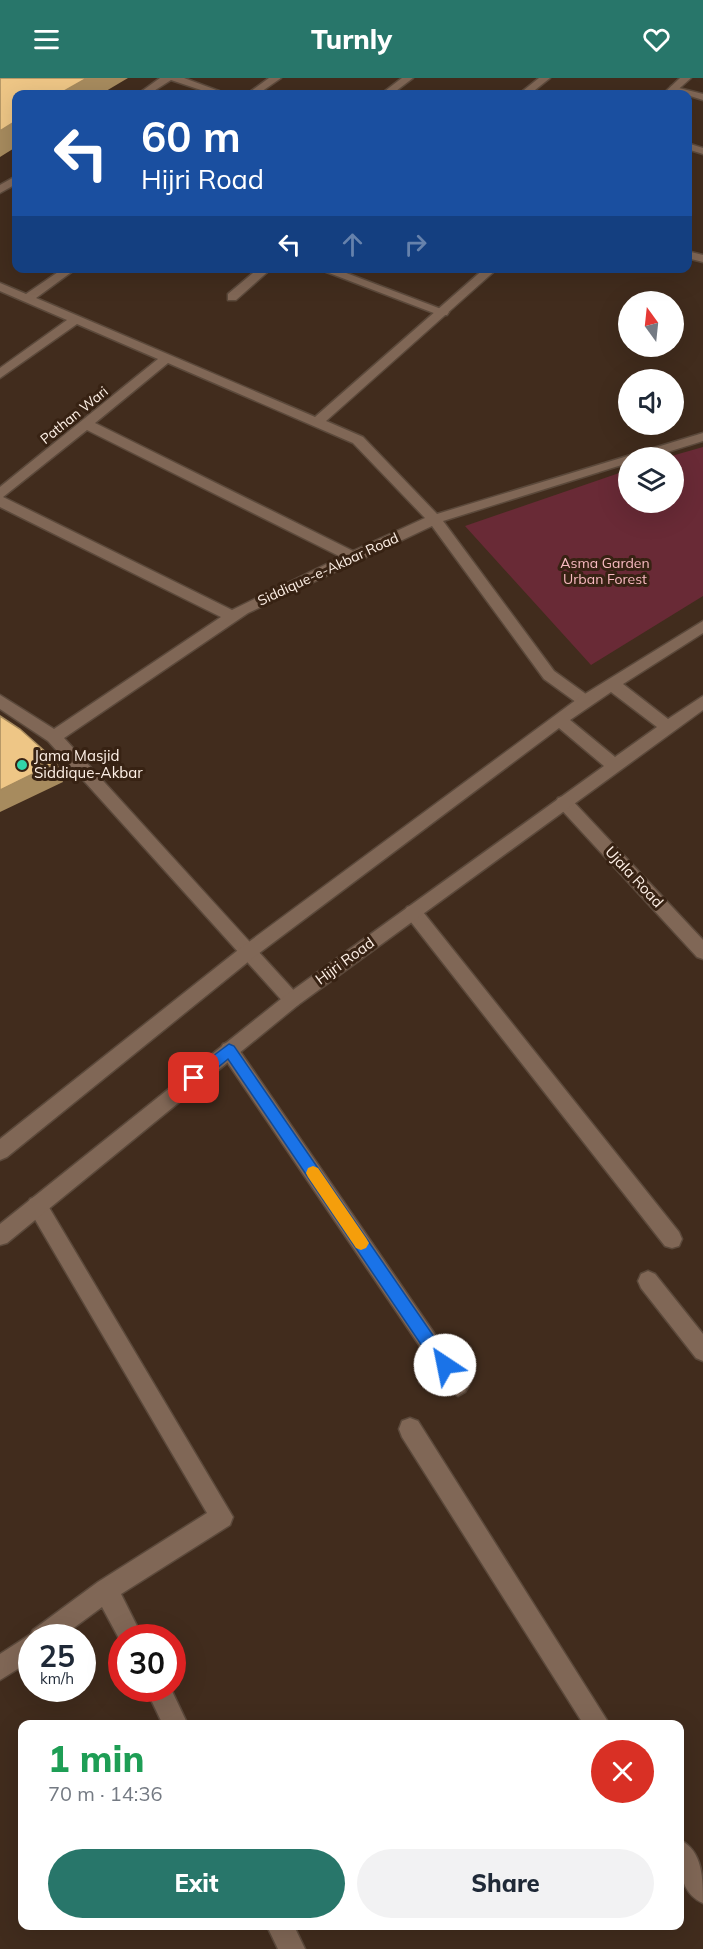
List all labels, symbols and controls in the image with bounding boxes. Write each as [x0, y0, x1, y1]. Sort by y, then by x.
text: Turnly [311, 22, 392, 56]
icon: menu [30, 23, 63, 56]
icon: heart [640, 23, 673, 56]
text: 60 m [141, 110, 241, 163]
icon: left [42, 114, 120, 192]
text: Hijri Road [141, 162, 264, 196]
icon: left [273, 228, 306, 261]
icon: ahead [336, 228, 369, 261]
icon: right [399, 228, 432, 261]
north arrow [618, 291, 684, 357]
map controls [618, 291, 684, 513]
button: sound [618, 369, 684, 435]
street label: Pathan Wari [36, 382, 112, 448]
button: layers [618, 447, 684, 513]
street label: Siddique-e-Akbar Road [255, 528, 401, 610]
park label: Asma Garden Urban Forest [560, 554, 650, 588]
place label: Jama Masjid Siddique-Akbar [34, 746, 143, 782]
marker: Jama Masjid Siddique-Akbar [15, 758, 29, 772]
street label: Ujala Road [601, 842, 667, 911]
street label: Hijri Road [311, 933, 378, 988]
pin [168, 1052, 219, 1103]
icon: arrive [177, 1061, 210, 1094]
position arrow [413, 1333, 477, 1397]
speed limit sign: 30 [108, 1624, 186, 1702]
text: 25 [39, 1637, 75, 1675]
text: km/h [40, 1669, 74, 1688]
text: 1 min [48, 1736, 144, 1781]
button: close [591, 1740, 654, 1803]
text: 70 m · 14:36 [48, 1781, 162, 1806]
button: Exit [48, 1849, 345, 1918]
button: Share [357, 1849, 654, 1918]

